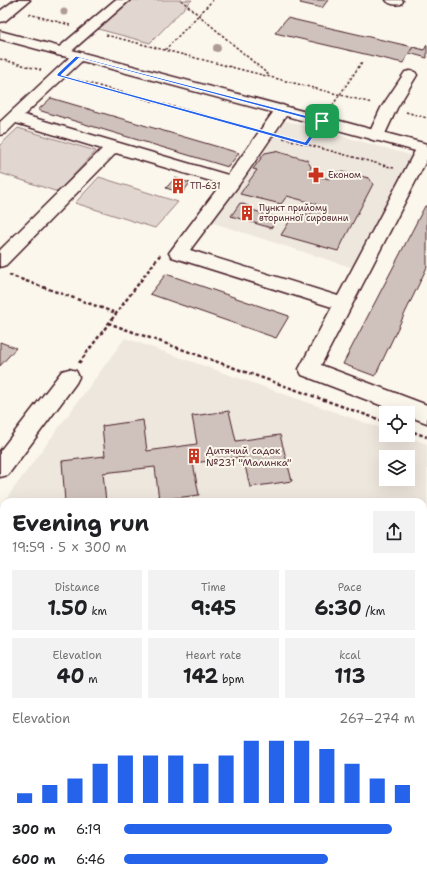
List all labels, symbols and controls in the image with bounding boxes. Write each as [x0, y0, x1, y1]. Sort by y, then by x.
pin [305, 104, 339, 138]
icon: arrive [311, 110, 333, 132]
pharmacy icon: Економ [307, 166, 325, 184]
place label: Економ [328, 169, 361, 181]
building icon: ТП-631 [169, 177, 187, 195]
place label: ТП-631 [190, 180, 220, 192]
place label: Пункт прийому вторинної сировини [259, 202, 349, 224]
building icon: Пункт прийому вторинної сировини [238, 204, 256, 222]
map controls [379, 406, 415, 486]
button: locate [379, 406, 415, 442]
place label: Дитячий садок №231 "Малинка" [206, 444, 292, 469]
building icon: Дитячий садок №231 "Малинка" [185, 447, 203, 465]
button: layers [379, 450, 415, 486]
text: Evening run [12, 509, 149, 538]
button: share [373, 511, 415, 553]
text: 19:59 · 5 × 300 m [12, 539, 127, 556]
text: Distance [55, 580, 100, 595]
text: Time [201, 580, 226, 595]
text: Pace [338, 580, 362, 595]
text: 1.50 [47, 595, 88, 621]
text: 9:45 [191, 595, 236, 621]
text: 6:30 [314, 595, 362, 621]
text: km [88, 604, 107, 619]
text: /km [362, 604, 385, 619]
text: Elevation [53, 648, 102, 663]
text: Heart rate [185, 648, 242, 663]
text: kcal [339, 648, 361, 663]
text: 40 [57, 663, 85, 689]
text: 142 [183, 663, 218, 689]
text: 113 [334, 663, 365, 689]
text: m [85, 672, 98, 687]
text: bpm [218, 672, 244, 687]
text: Elevation [12, 710, 70, 727]
text: 267–274 m [339, 710, 415, 727]
text: 300 m [12, 821, 56, 838]
text: 6:19 [76, 821, 101, 838]
text: 600 m [12, 851, 56, 868]
text: 6:46 [76, 851, 105, 868]

